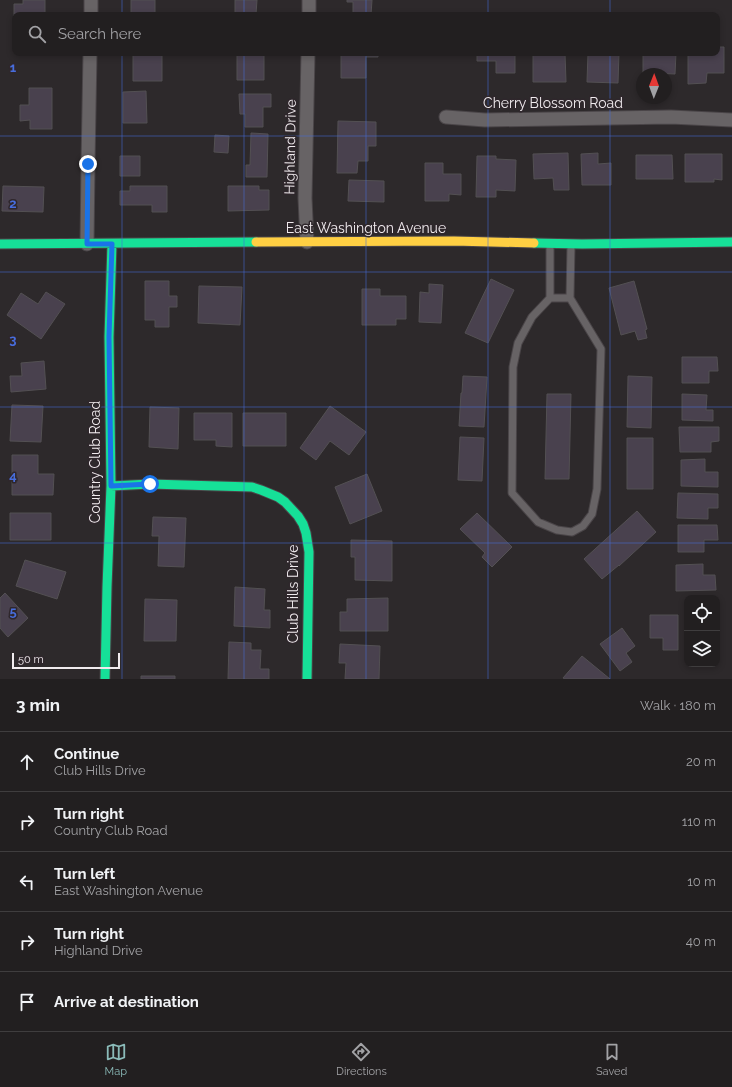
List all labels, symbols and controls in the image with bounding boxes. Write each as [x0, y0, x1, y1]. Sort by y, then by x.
search box [12, 12, 720, 56]
icon: search [26, 23, 48, 45]
text: Search here [58, 25, 141, 43]
text: 1 [10, 60, 17, 75]
north arrow [636, 68, 672, 104]
street label: Cherry Blossom Road [483, 95, 623, 111]
street label: Highland Drive [281, 99, 299, 195]
route end [79, 155, 97, 173]
text: 2 [9, 196, 17, 211]
street label: East Washington Avenue [286, 220, 446, 236]
text: 3 [9, 332, 17, 347]
street label: Country Club Road [87, 401, 103, 523]
text: 4 [9, 468, 17, 483]
route start [141, 475, 159, 493]
street label: Club Hills Drive [285, 545, 301, 643]
map controls [684, 595, 720, 667]
button: locate [684, 595, 720, 631]
text: 5 [9, 604, 17, 619]
button: layers [684, 631, 720, 667]
scale bar [12, 651, 120, 670]
text: 50 m [18, 653, 44, 666]
text: 3 min [16, 695, 60, 715]
text: Walk · 180 m [640, 698, 716, 713]
text: Continue [54, 745, 119, 763]
icon: ahead [16, 751, 38, 773]
text: 20 m [686, 754, 716, 769]
text: Club Hills Drive [54, 763, 146, 778]
text: Turn right [54, 805, 124, 823]
icon: right [16, 811, 38, 833]
text: 110 m [682, 814, 716, 829]
text: Country Club Road [54, 823, 168, 838]
text: Turn left [54, 865, 115, 883]
icon: left [16, 871, 38, 893]
text: 10 m [687, 874, 716, 889]
text: East Washington Avenue [54, 883, 203, 898]
text: Turn right [54, 925, 124, 943]
icon: right [16, 931, 38, 953]
text: 40 m [686, 934, 716, 949]
text: Highland Drive [54, 943, 143, 958]
icon: arrive [16, 991, 38, 1013]
text: Arrive at destination [54, 993, 199, 1011]
tab: Map [105, 1041, 127, 1078]
tab: Directions [336, 1041, 387, 1078]
tab: Saved [596, 1041, 627, 1078]

